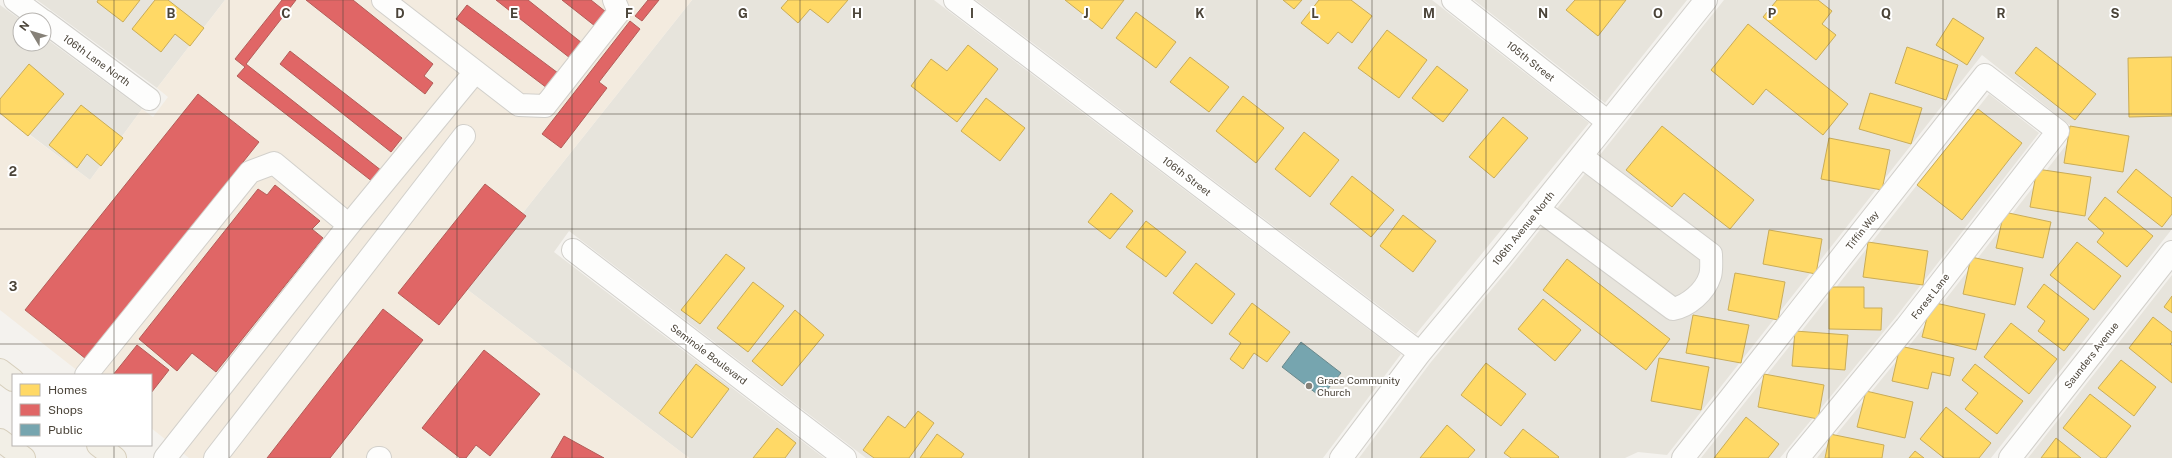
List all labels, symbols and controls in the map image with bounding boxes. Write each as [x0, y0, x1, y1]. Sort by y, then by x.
text: B [167, 6, 176, 21]
text: C [281, 6, 291, 21]
text: D [395, 6, 405, 21]
text: E [510, 6, 518, 21]
text: F [625, 6, 633, 21]
text: G [738, 6, 748, 21]
text: H [852, 6, 862, 21]
text: I [970, 6, 974, 21]
text: J [1083, 6, 1089, 21]
text: K [1195, 6, 1205, 21]
text: L [1311, 6, 1319, 21]
text: M [1423, 6, 1435, 21]
text: N [1538, 6, 1548, 21]
text: O [1653, 6, 1663, 21]
text: P [1768, 6, 1777, 21]
text: Q [1881, 6, 1891, 21]
text: R [1996, 6, 2006, 21]
text: S [2111, 6, 2120, 21]
north arrow [12, 12, 52, 52]
text: N [17, 19, 31, 33]
street label: 106th Lane North [61, 32, 133, 88]
street label: 105th Street [1504, 38, 1558, 84]
street label: 106th Street [1160, 154, 1214, 198]
text: 2 [9, 164, 17, 179]
street label: 106th Avenue North [1489, 188, 1557, 267]
street label: Tiffin Way [1843, 208, 1881, 252]
street label: Forest Lane [1908, 270, 1952, 321]
text: 3 [9, 279, 18, 294]
street label: Saunders Avenue [2061, 319, 2121, 391]
street label: Seminole Boulevard [668, 321, 750, 387]
legend [12, 374, 152, 446]
place label: Grace Community Church [1317, 374, 1401, 398]
marker: Grace Community Church [1304, 381, 1314, 391]
text: Homes [48, 383, 87, 397]
text: Shops [48, 403, 83, 417]
text: Public [48, 423, 83, 437]

